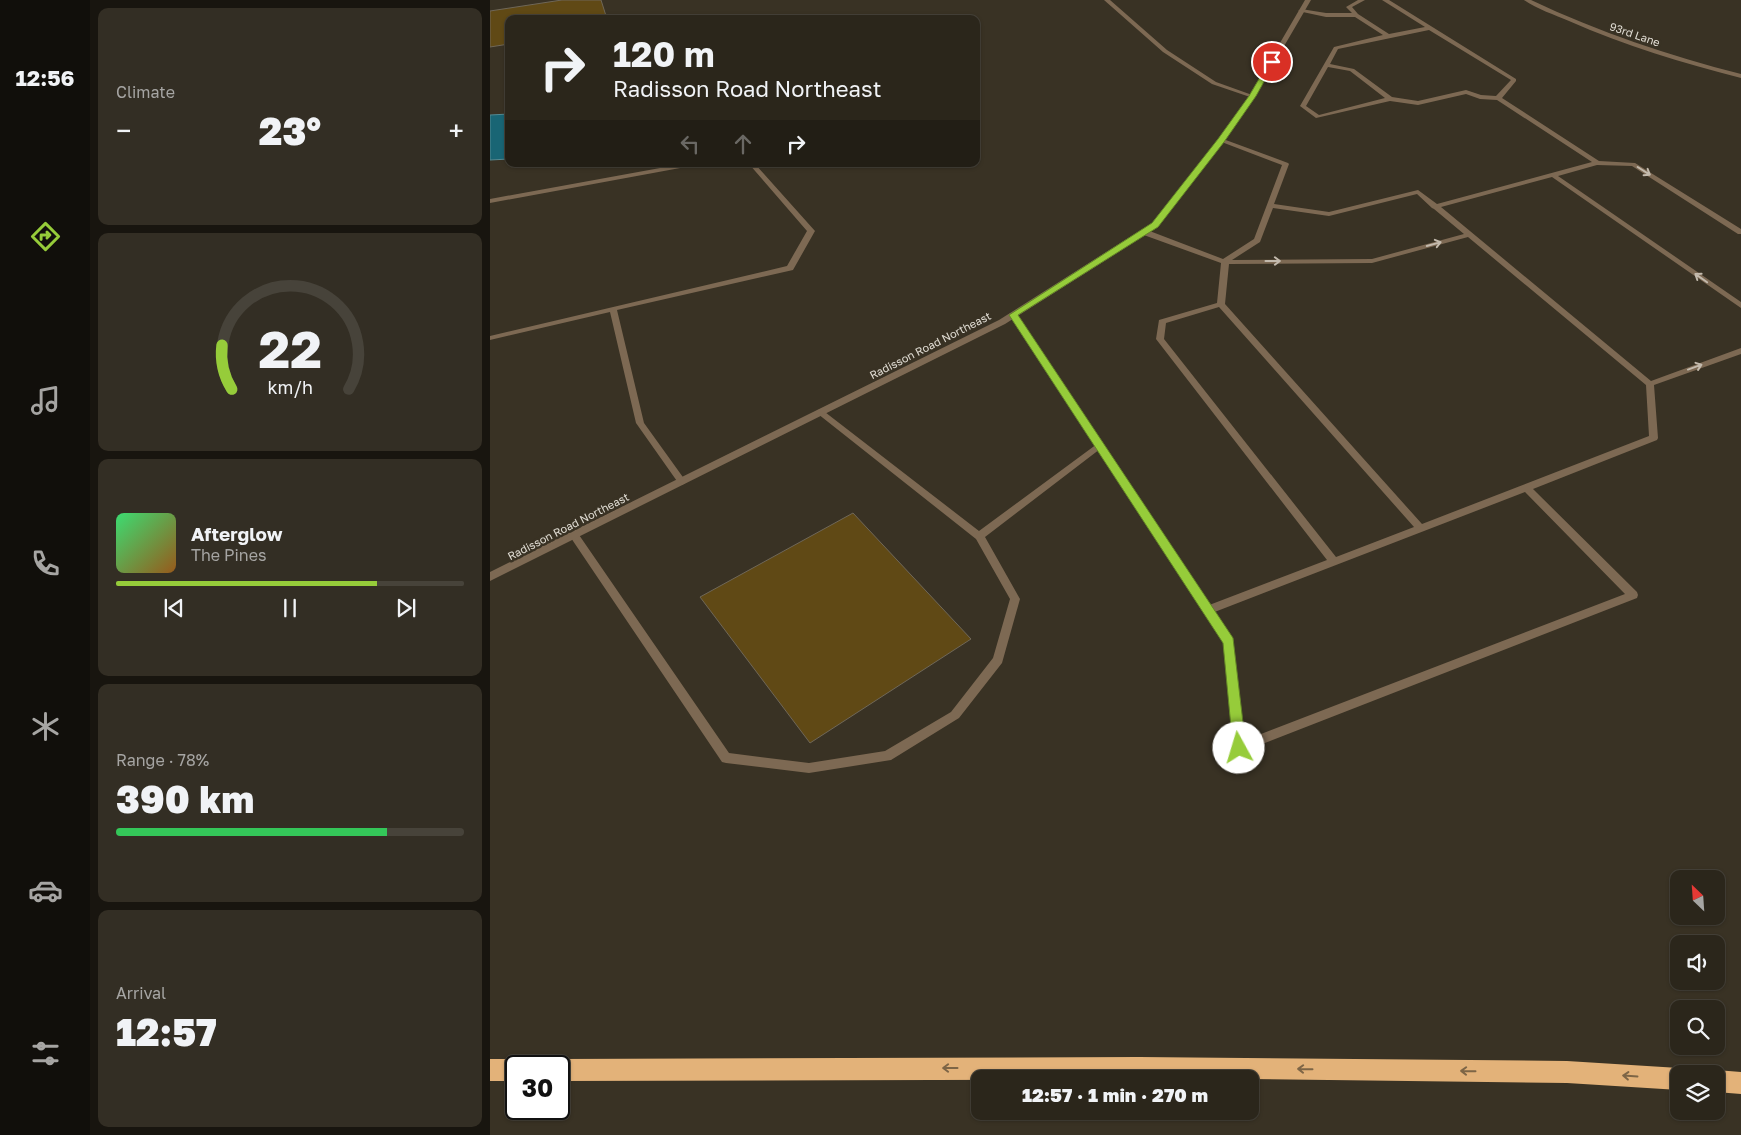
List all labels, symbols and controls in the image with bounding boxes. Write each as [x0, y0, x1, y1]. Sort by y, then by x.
street label: 93rd Lane [1608, 19, 1662, 49]
text: 120 m [613, 33, 715, 75]
icon: right [530, 35, 595, 100]
pin [1251, 41, 1293, 83]
icon: arrive [1258, 48, 1286, 76]
text: 12:56 [15, 64, 75, 91]
text: Radisson Road Northeast [613, 75, 881, 102]
text: Climate [116, 82, 175, 102]
text: 23° [259, 108, 321, 153]
text: − [116, 114, 131, 147]
text: + [449, 114, 464, 147]
icon: left [676, 130, 704, 158]
icon: ahead [729, 130, 757, 158]
icon: right [782, 130, 810, 158]
one-way arrow [1637, 166, 1651, 176]
icon: directions [28, 219, 63, 254]
one-way arrow [1425, 239, 1441, 249]
one-way arrow [1265, 256, 1281, 266]
one-way arrow [1694, 273, 1708, 283]
street label: Radisson Road Northeast [867, 309, 993, 381]
text: 22 [258, 317, 322, 379]
one-way arrow [1687, 362, 1703, 372]
text: km/h [267, 376, 313, 398]
icon: music [28, 383, 63, 418]
street label: Radisson Road Northeast [505, 490, 631, 562]
text: Afterglow [191, 522, 282, 545]
text: The Pines [191, 545, 266, 565]
icon: phone [28, 546, 63, 581]
icon: previous [160, 594, 188, 622]
icon: pause [276, 594, 304, 622]
icon: next [392, 594, 420, 622]
icon: climate [28, 709, 63, 744]
position arrow [1212, 721, 1264, 773]
text: Range · 78% [116, 750, 209, 770]
text: 390 km [116, 776, 254, 821]
north arrow [1670, 870, 1725, 925]
map controls [1670, 870, 1725, 1120]
icon: car [28, 873, 63, 908]
button: sound [1670, 935, 1725, 990]
text: Arrival [116, 983, 166, 1003]
button: search [1670, 1000, 1725, 1055]
text: 12:57 [116, 1009, 217, 1054]
icon: filters [28, 1036, 63, 1071]
speed limit sign: 30 [505, 1055, 570, 1120]
one-way arrow [942, 1063, 958, 1073]
one-way arrow [1297, 1064, 1314, 1074]
button: layers [1670, 1065, 1725, 1120]
one-way arrow [1460, 1066, 1476, 1076]
one-way arrow [1622, 1071, 1638, 1080]
text: 12:57 · 1 min · 270 m [1022, 1083, 1208, 1106]

